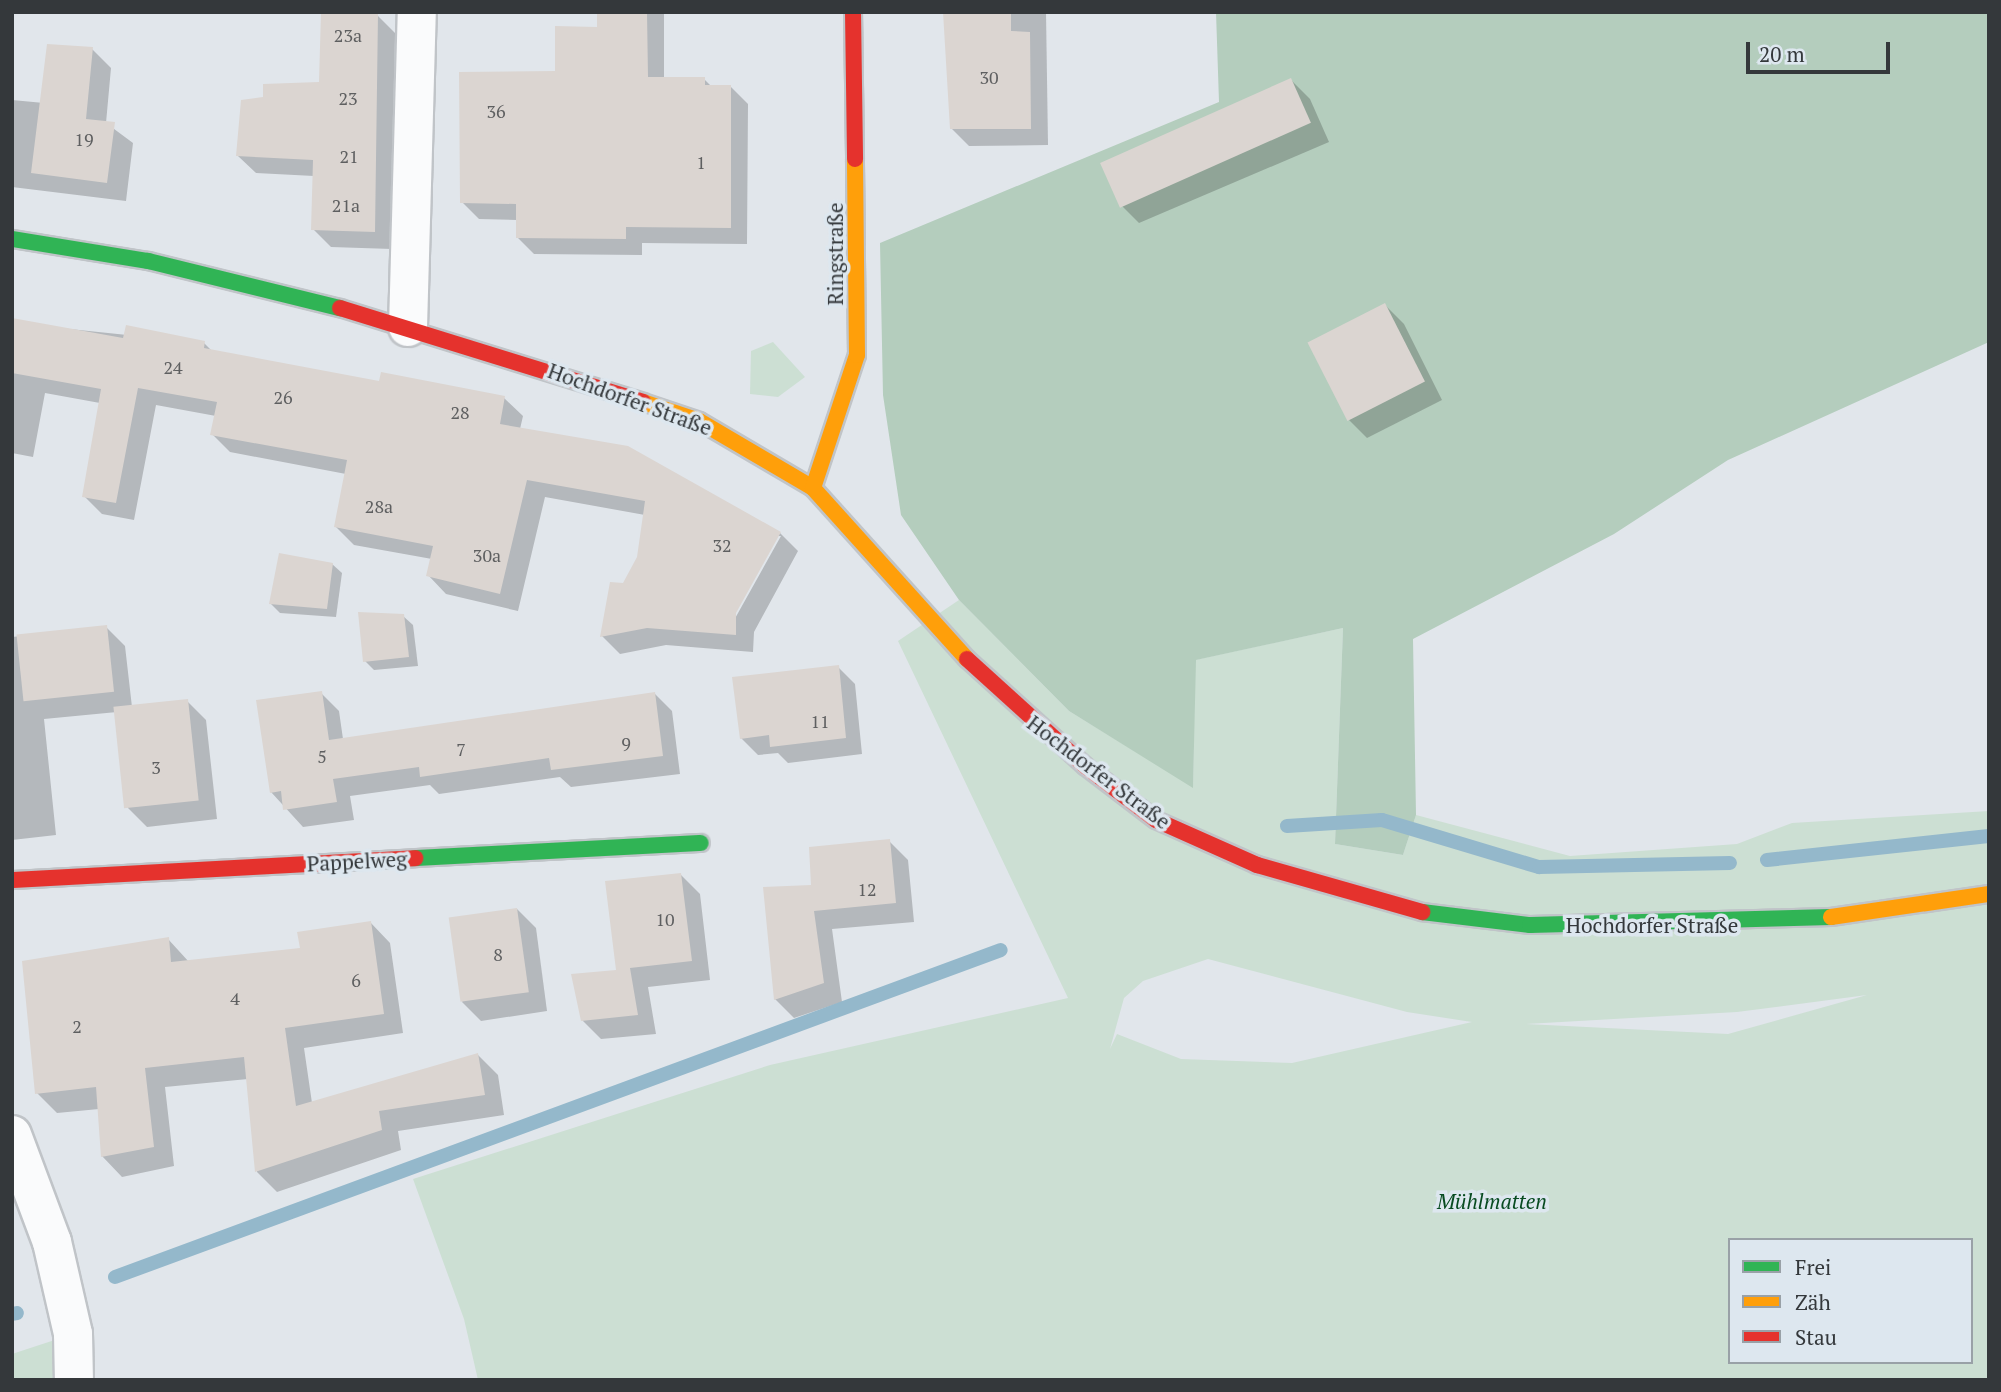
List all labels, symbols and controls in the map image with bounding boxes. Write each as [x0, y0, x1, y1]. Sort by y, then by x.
house number: 23a [334, 24, 362, 46]
scale bar [1749, 28, 1892, 72]
text: 20 m [1759, 40, 1805, 68]
house number: 30 [979, 66, 999, 88]
house number: 23 [338, 87, 358, 109]
house number: 36 [486, 100, 506, 122]
house number: 19 [74, 128, 94, 150]
house number: 21 [339, 145, 359, 167]
house number: 1 [696, 151, 706, 173]
house number: 21a [332, 194, 360, 216]
street label: Ringstraße [822, 203, 848, 305]
house number: 24 [163, 356, 183, 378]
street label: Hochdorfer Straße [545, 358, 715, 440]
house number: 26 [273, 386, 293, 408]
house number: 28 [450, 401, 470, 423]
house number: 28a [365, 495, 393, 517]
house number: 32 [712, 534, 732, 556]
house number: 30a [473, 544, 501, 566]
house number: 11 [810, 710, 830, 732]
street label: Hochdorfer Straße [1023, 710, 1175, 834]
house number: 9 [621, 732, 631, 754]
house number: 7 [456, 738, 466, 760]
house number: 5 [317, 745, 327, 767]
house number: 3 [151, 756, 161, 778]
street label: Pappelweg [306, 846, 408, 876]
house number: 12 [857, 878, 877, 900]
house number: 10 [655, 908, 675, 930]
street label: Hochdorfer Straße [1566, 912, 1738, 938]
house number: 8 [493, 943, 503, 965]
house number: 6 [351, 969, 361, 991]
house number: 4 [230, 987, 240, 1009]
house number: 2 [72, 1015, 82, 1037]
park label: Mühlmatten [1437, 1188, 1547, 1214]
legend [1728, 1238, 1973, 1364]
text: Frei [1795, 1253, 1831, 1281]
text: Zäh [1795, 1288, 1831, 1316]
text: Stau [1795, 1323, 1837, 1351]

